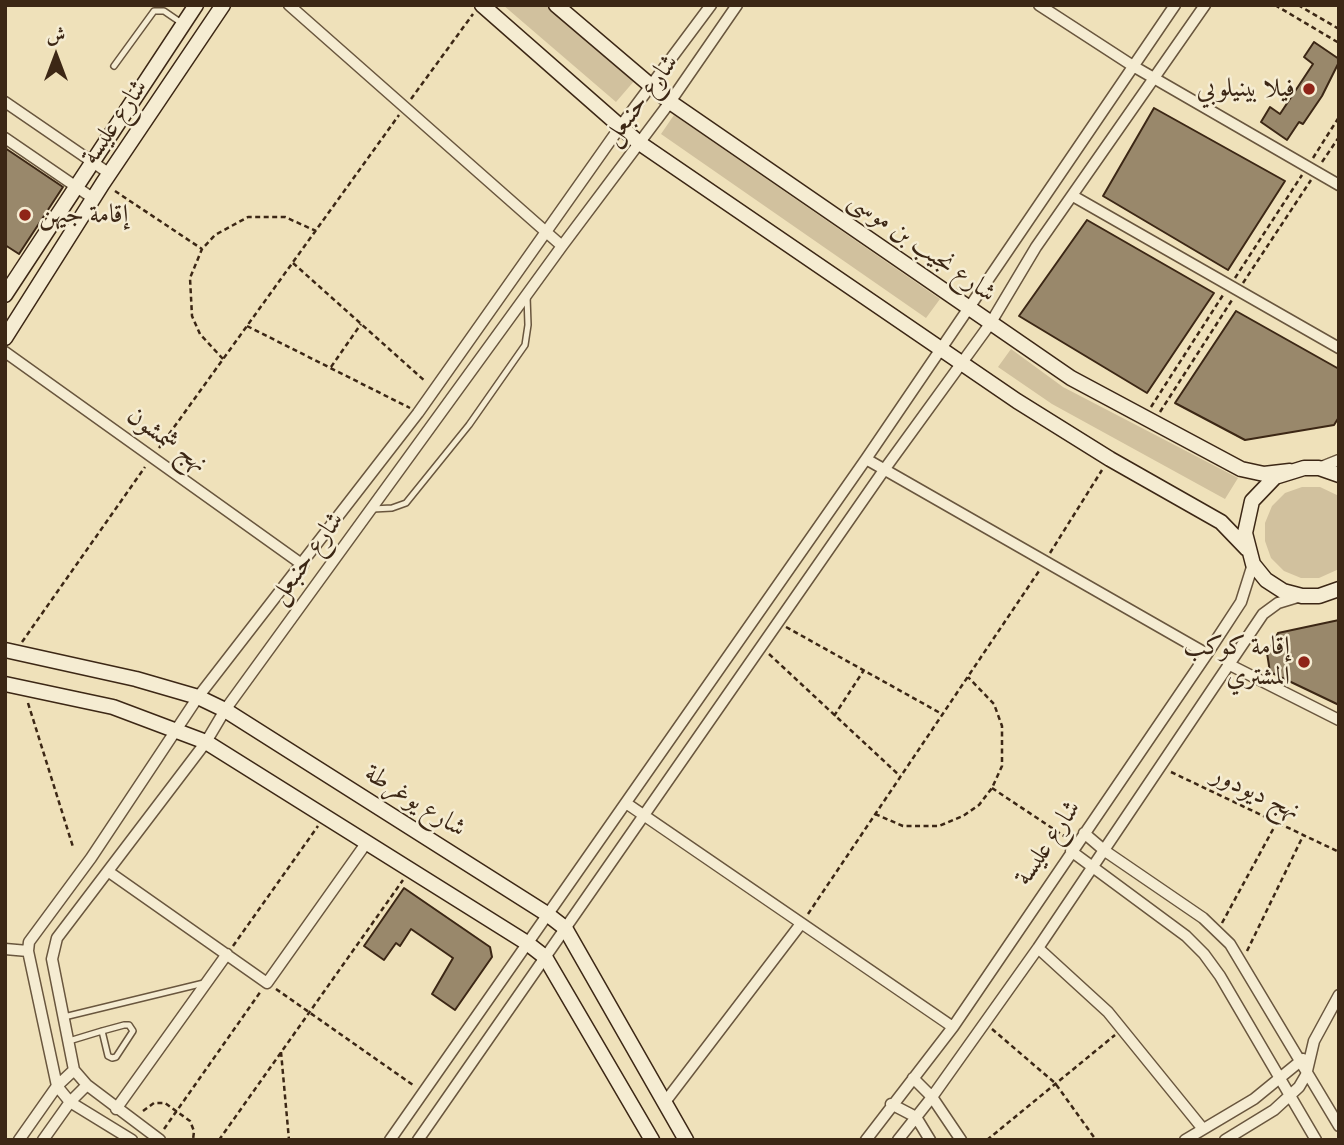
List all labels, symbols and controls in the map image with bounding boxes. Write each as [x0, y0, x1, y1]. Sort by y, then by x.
north arrow [21, 21, 91, 91]
text: ش [47, 22, 65, 47]
street label: شارع حنبعل [597, 48, 685, 152]
street label: شارع عليسة [75, 73, 155, 171]
place label: فيلا بينيلوبي [1197, 73, 1295, 105]
marker: فيلا بينيلوبي [1301, 81, 1317, 97]
street label: شارع نجيب بن موسى [842, 185, 1002, 309]
place label: إقامة جيهن [39, 199, 128, 231]
marker: إقامة جيهن [17, 207, 33, 223]
street label: نهج شمشون [120, 400, 214, 480]
street label: شارع حنبعل [263, 506, 351, 610]
place label: إقامة كوكب المشتري [1183, 631, 1290, 692]
marker: إقامة كوكب المشتري [1296, 654, 1312, 670]
street label: شارع يوغرطة [359, 758, 471, 844]
street label: نهج ديودور [1207, 759, 1305, 827]
street label: شارع عليسة [1008, 794, 1088, 892]

